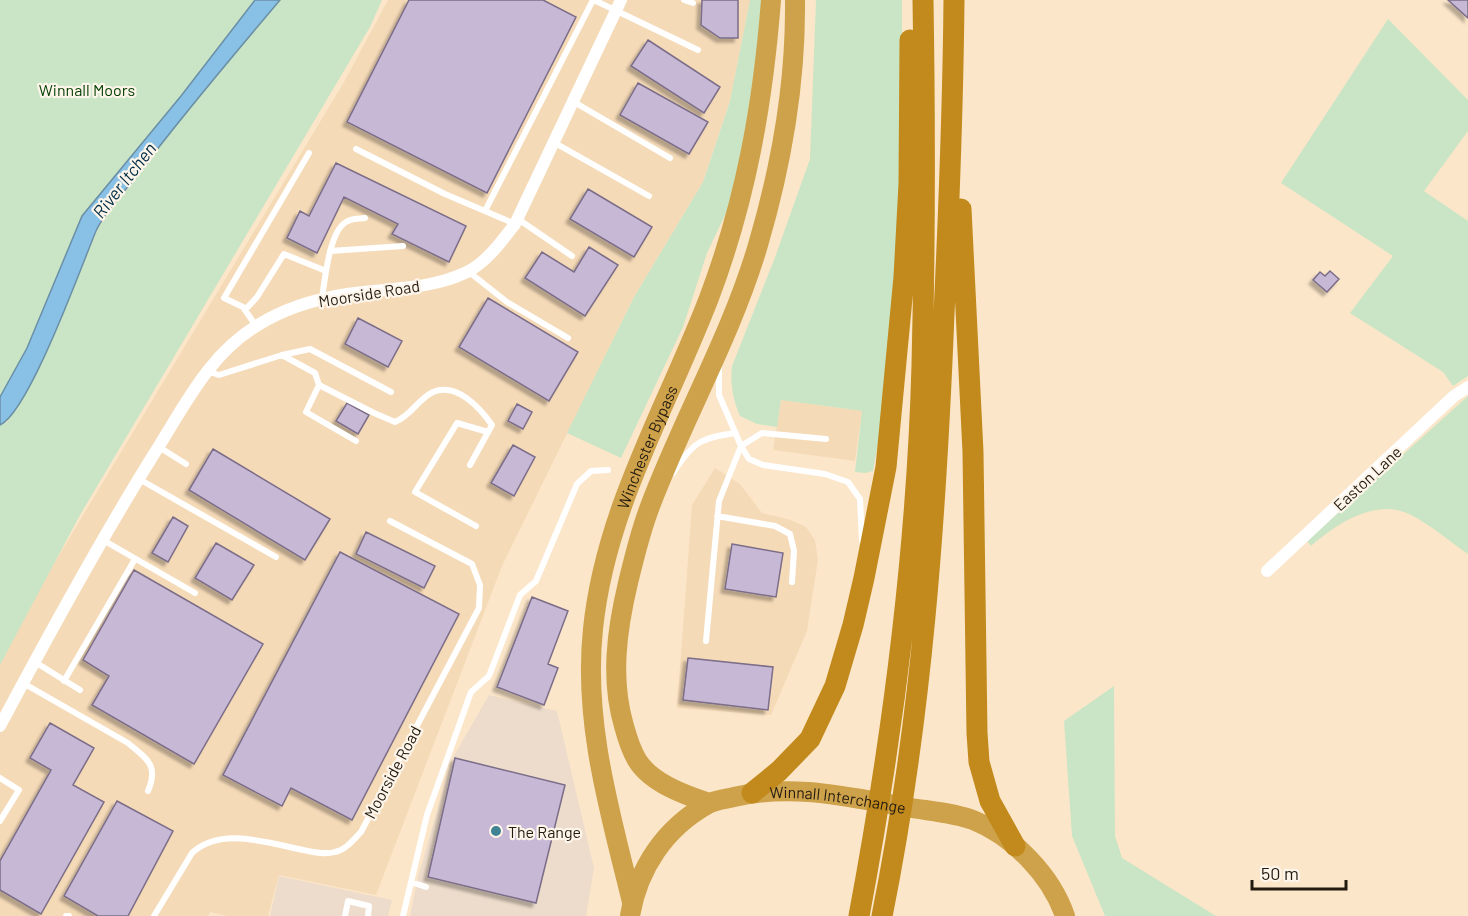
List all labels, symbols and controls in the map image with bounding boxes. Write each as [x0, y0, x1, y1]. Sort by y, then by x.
park label: Winnall Moors [39, 80, 135, 99]
water label: River Itchen [88, 138, 160, 222]
street label: Moorside Road [317, 276, 421, 310]
street label: Winchester Bypass [612, 382, 681, 511]
street label: Easton Lane [1329, 442, 1405, 514]
street label: Moorside Road [360, 722, 424, 822]
street label: Winnall Interchange [769, 782, 908, 816]
place label: The Range [508, 822, 581, 841]
marker: The Range [489, 824, 503, 838]
scale bar [1252, 853, 1346, 891]
text: 50 m [1261, 862, 1299, 884]

